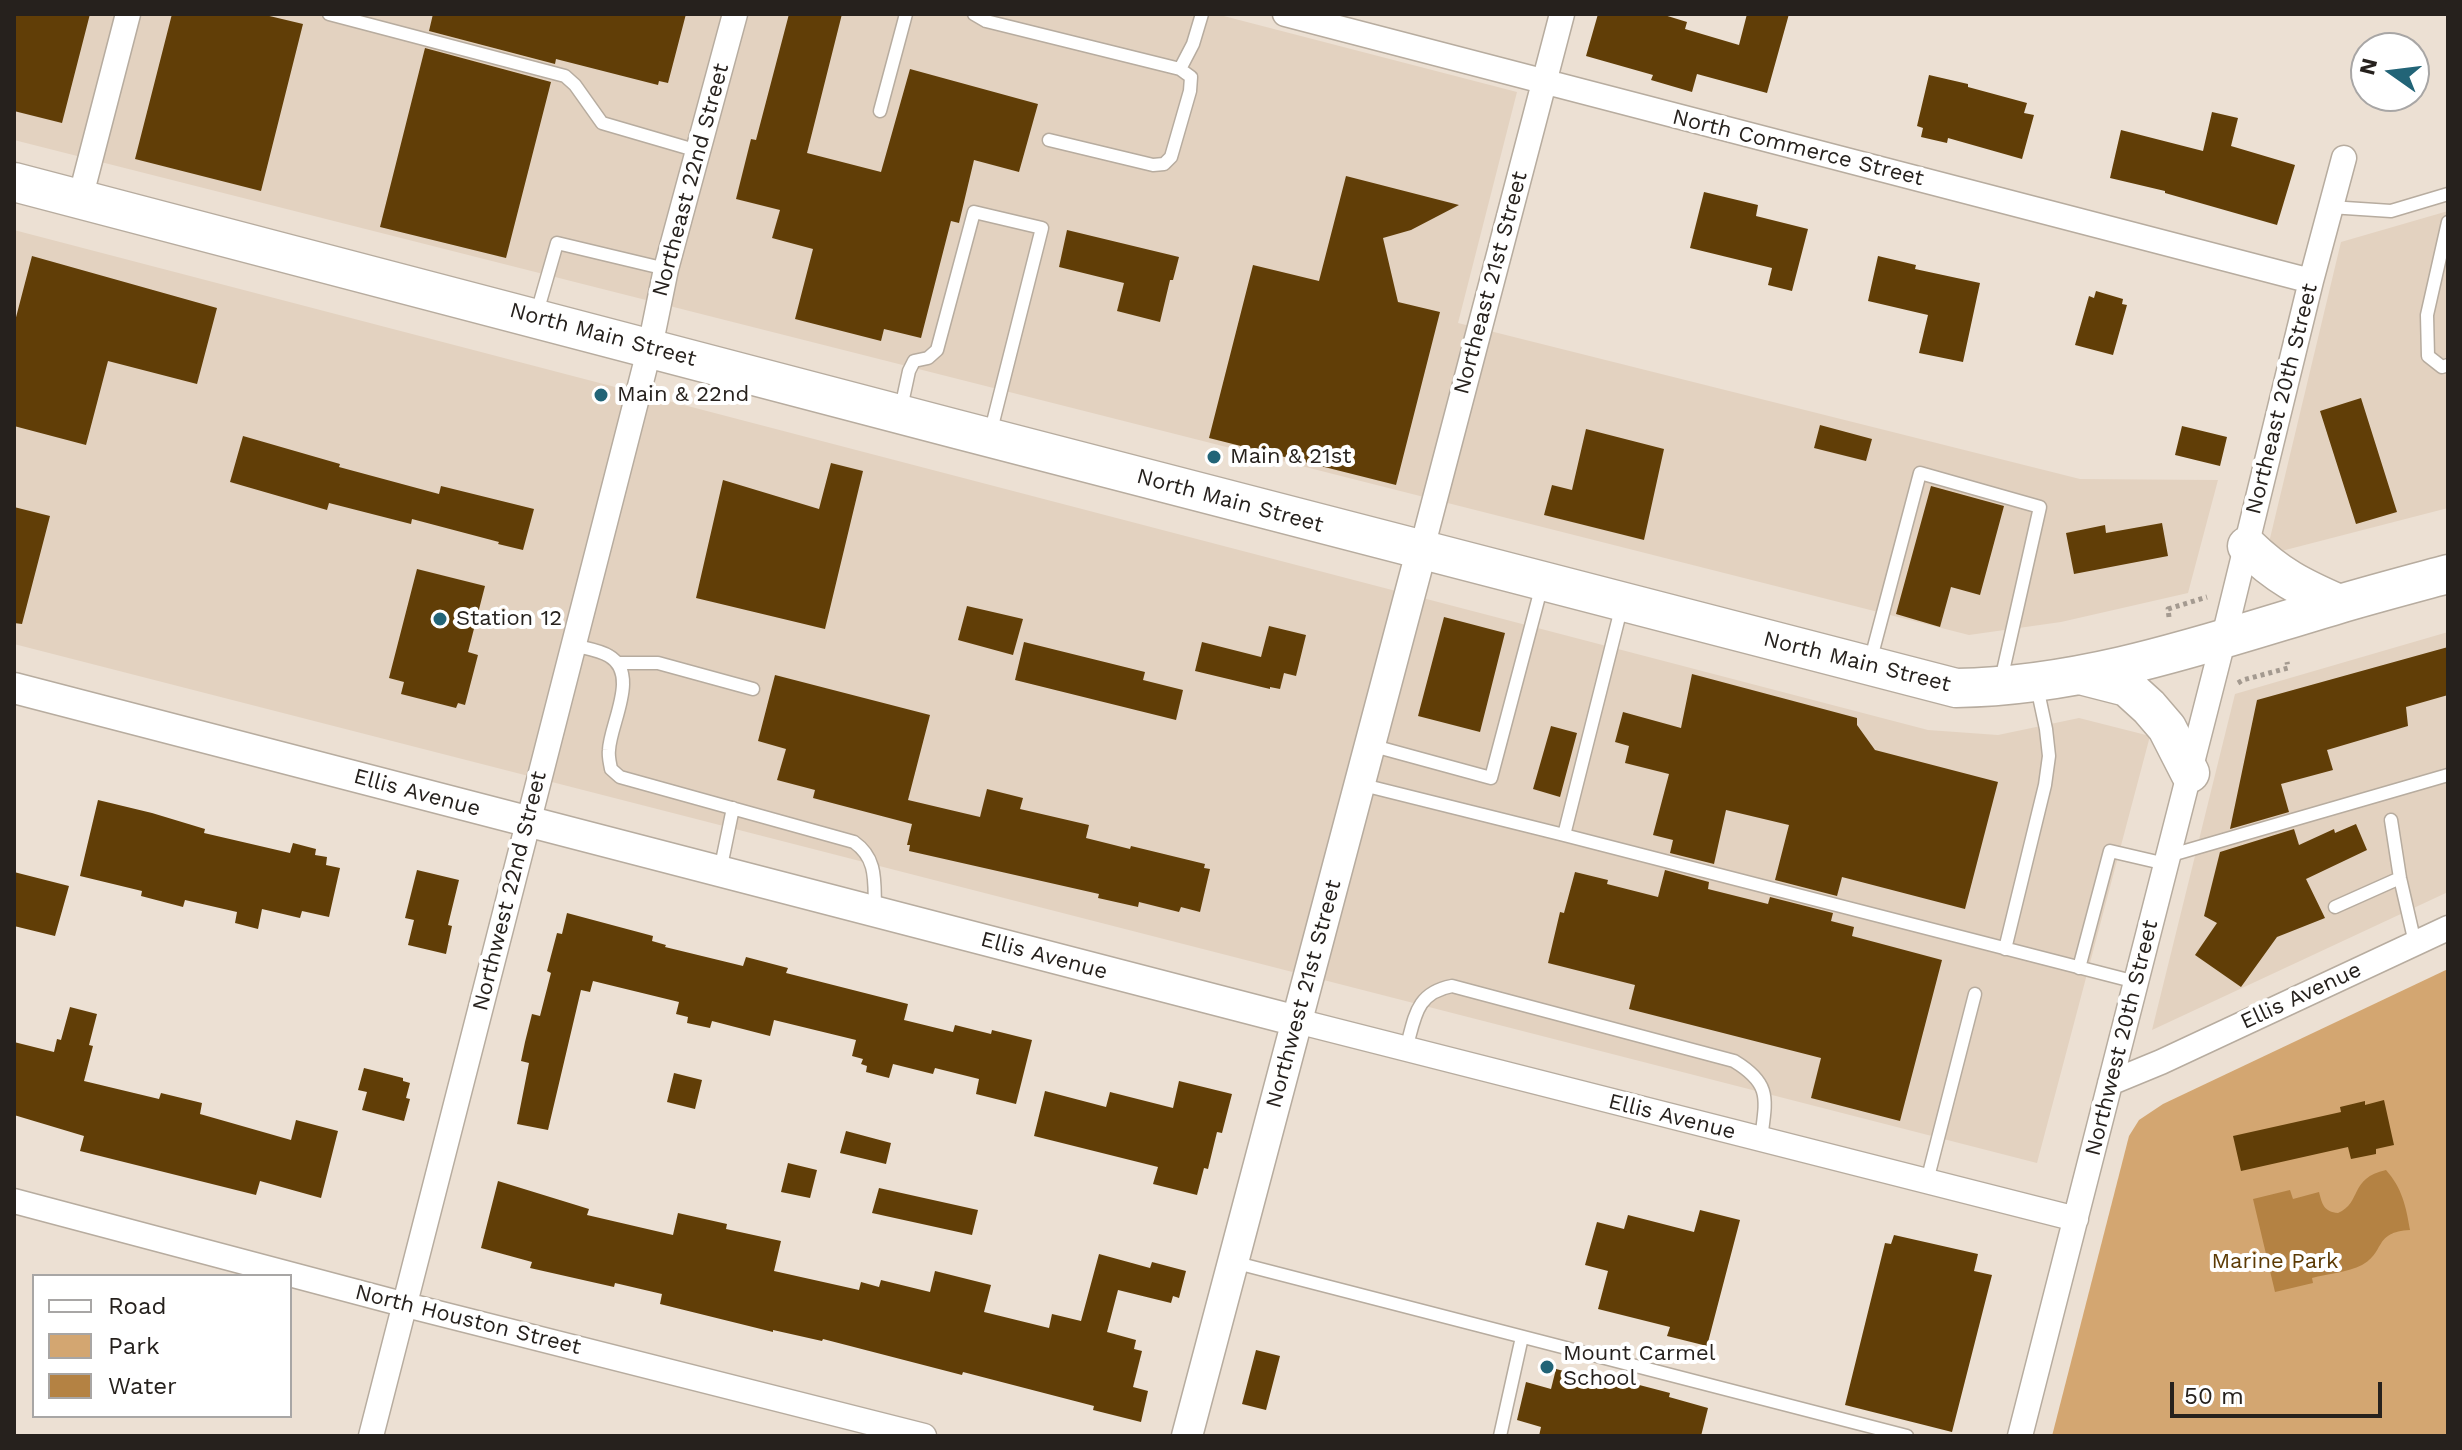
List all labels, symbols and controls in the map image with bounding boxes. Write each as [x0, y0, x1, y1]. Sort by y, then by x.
north arrow [2350, 32, 2430, 112]
text: N [2354, 56, 2382, 77]
street label: Northeast 22nd Street [647, 60, 735, 300]
street label: North Commerce Street [1670, 104, 1926, 192]
street label: Northeast 21st Street [1449, 169, 1533, 397]
street label: Northeast 20th Street [2241, 281, 2323, 517]
street label: North Main Street [507, 297, 699, 373]
place label: Main & 22nd [617, 382, 749, 408]
marker: Main & 22nd [592, 386, 610, 404]
place label: Main & 21st [1230, 444, 1352, 470]
marker: Main & 21st [1205, 448, 1223, 466]
street label: North Main Street [1134, 463, 1326, 539]
place label: Station 12 [456, 606, 562, 632]
marker: Station 12 [431, 610, 449, 628]
street label: North Main Street [1761, 626, 1953, 698]
street label: Ellis Avenue [351, 763, 483, 823]
street label: Northwest 22nd Street [467, 768, 553, 1014]
street label: Northwest 21st Street [1261, 877, 1347, 1111]
street label: Northwest 20th Street [2080, 917, 2164, 1159]
street label: Ellis Avenue [978, 926, 1110, 986]
street label: Ellis Avenue [2236, 957, 2366, 1035]
street label: Ellis Avenue [1606, 1088, 1738, 1146]
park label: Marine Park [2211, 1249, 2339, 1275]
legend [32, 1274, 292, 1418]
street label: North Houston Street [352, 1279, 584, 1361]
text: Road [108, 1292, 167, 1320]
text: Park [108, 1332, 160, 1360]
place label: Mount Carmel School [1563, 1341, 1715, 1392]
marker: Mount Carmel School [1538, 1358, 1556, 1376]
scale bar [2174, 1366, 2386, 1416]
text: Water [108, 1372, 177, 1400]
text: 50 m [2184, 1382, 2244, 1410]

